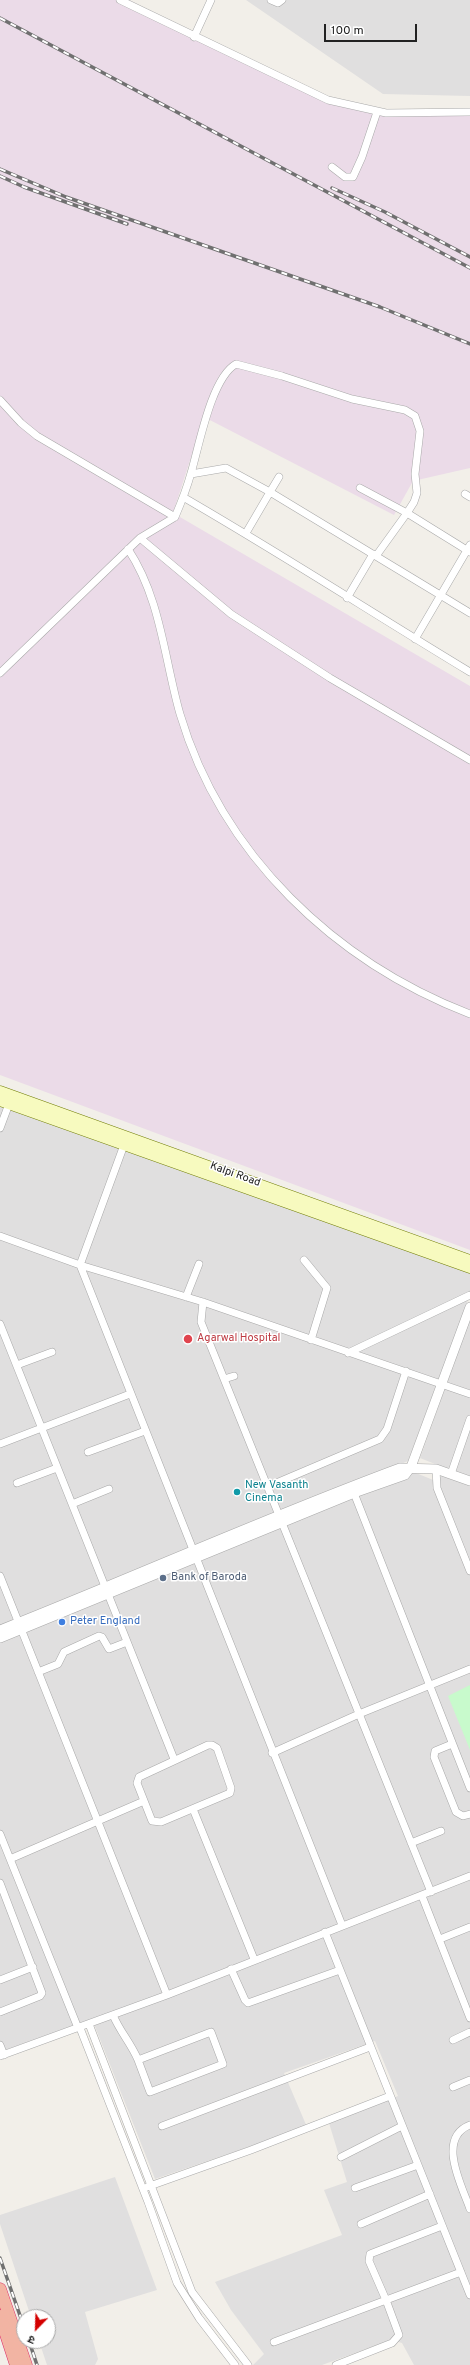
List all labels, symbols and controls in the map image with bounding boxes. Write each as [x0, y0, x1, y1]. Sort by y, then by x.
scale bar [326, 16, 419, 42]
text: 100 m [331, 23, 364, 39]
street label: Kalpi Road [208, 1160, 262, 1190]
place label: Agarwal Hospital [197, 1332, 281, 1346]
marker: Agarwal Hospital [182, 1333, 194, 1345]
place label: New Vasanth Cinema [245, 1479, 308, 1505]
marker: New Vasanth Cinema [232, 1487, 242, 1497]
place label: Bank of Baroda [171, 1571, 247, 1585]
marker: Bank of Baroda [158, 1573, 168, 1583]
place label: Peter England [70, 1615, 140, 1629]
marker: Peter England [57, 1617, 67, 1627]
north arrow [16, 2309, 56, 2349]
text: उ [26, 2331, 37, 2347]

